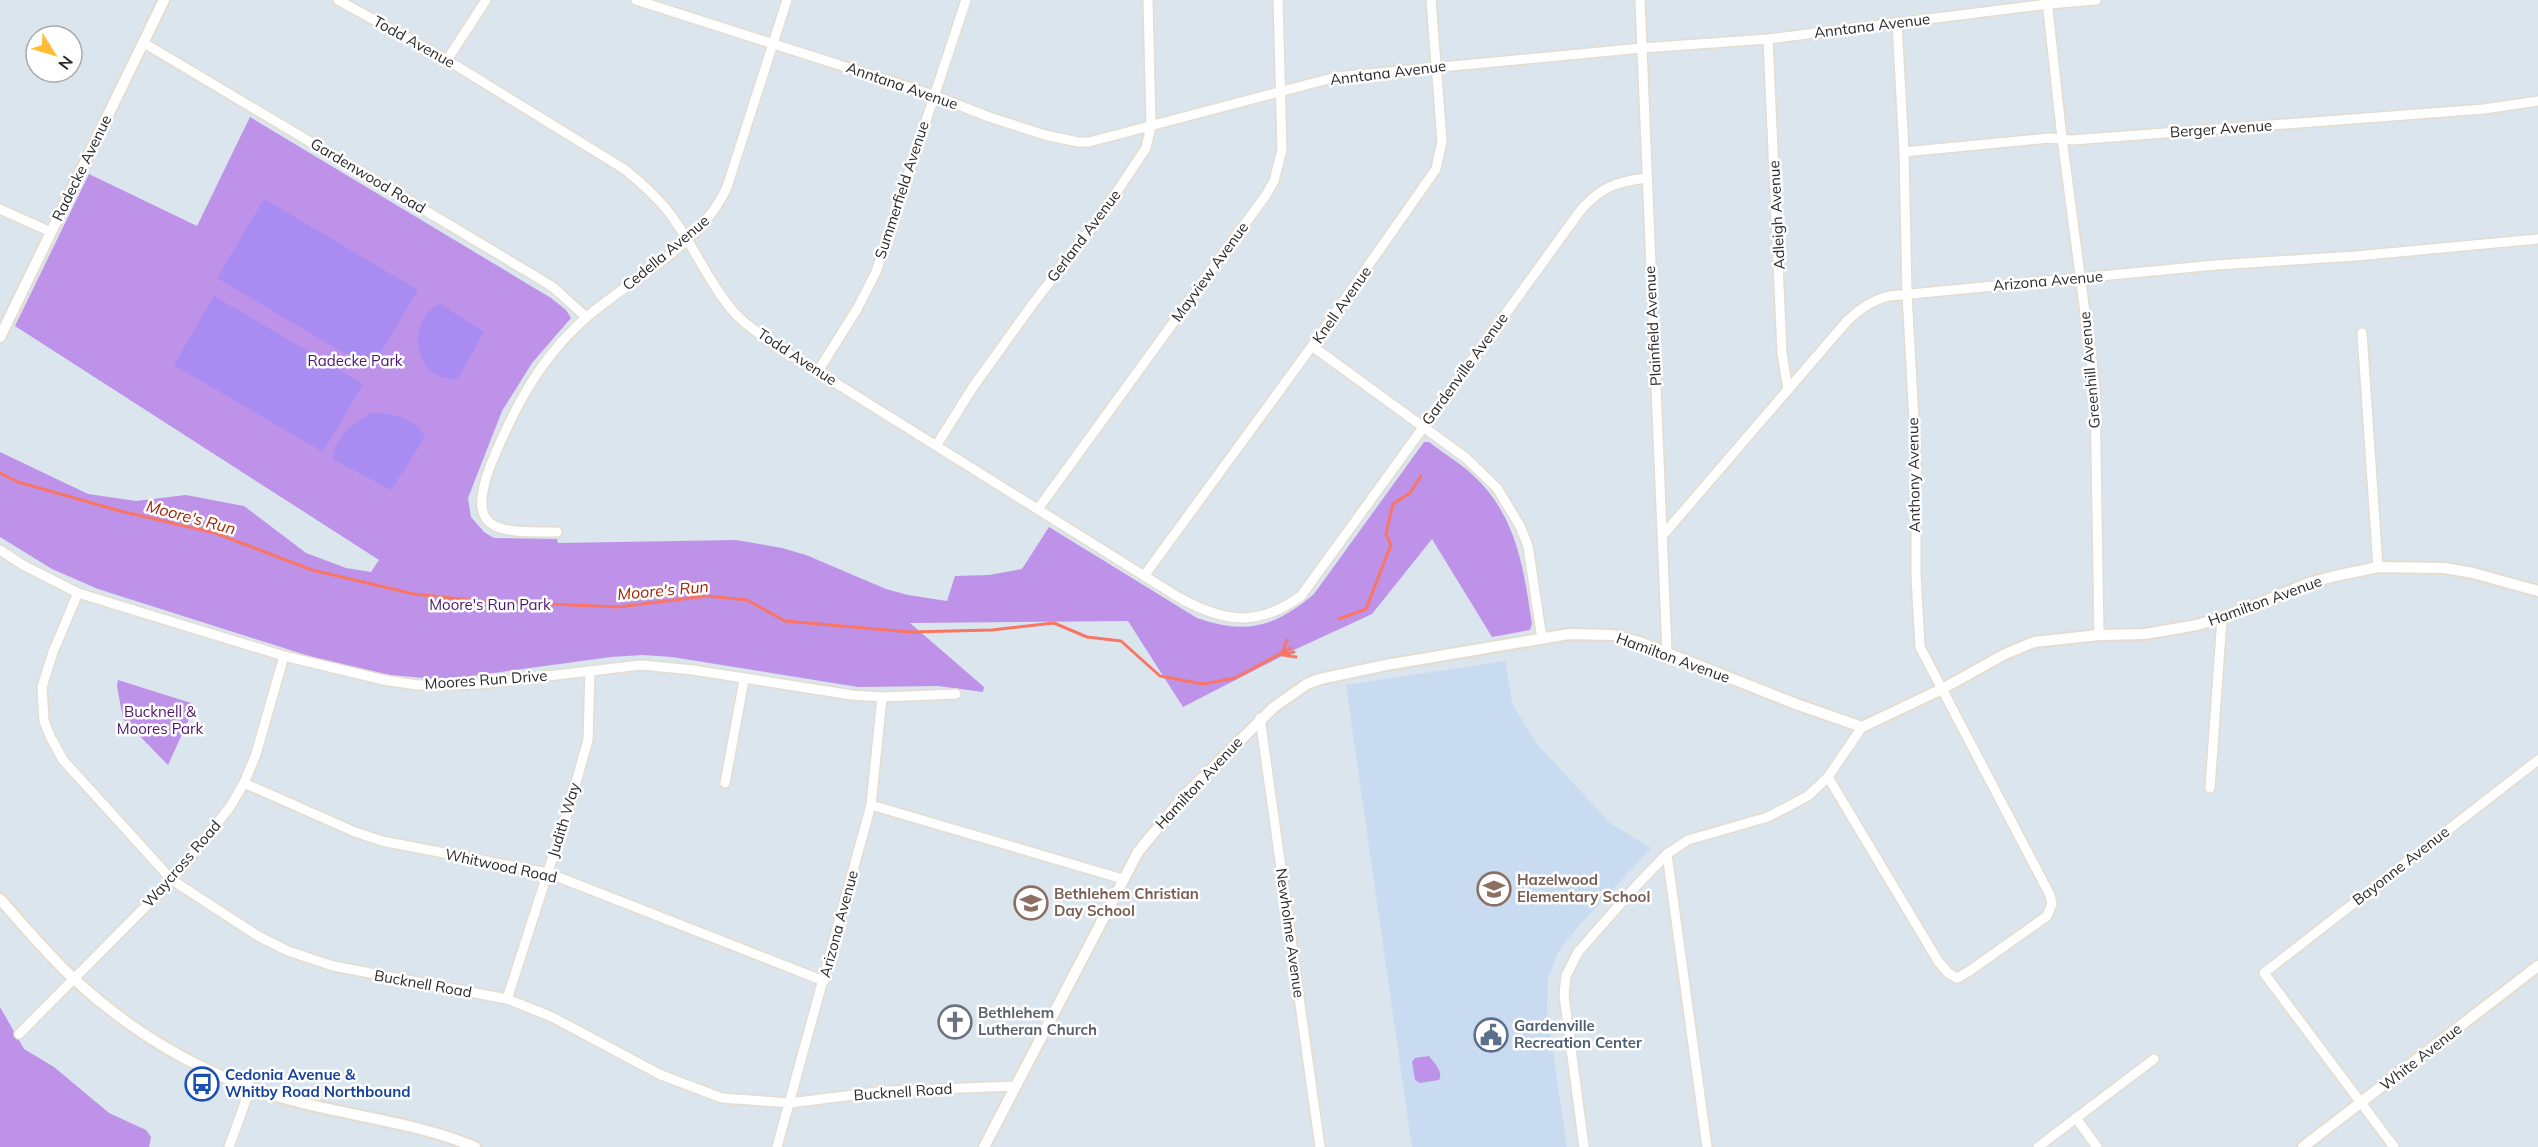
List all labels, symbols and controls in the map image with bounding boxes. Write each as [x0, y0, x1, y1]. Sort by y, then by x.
street label: Anntana Avenue [1813, 9, 1931, 42]
street label: Todd Avenue [370, 11, 458, 72]
north arrow [24, 24, 84, 84]
text: N [54, 52, 78, 74]
street label: Anntana Avenue [1329, 56, 1447, 89]
street label: Anntana Avenue [844, 58, 960, 114]
street label: Radecke Avenue [48, 112, 115, 224]
street label: Berger Avenue [2169, 115, 2273, 142]
street label: Summerfield Avenue [870, 119, 933, 261]
street label: Gardenwood Road [307, 134, 429, 217]
street label: Adleigh Avenue [1764, 160, 1789, 270]
street label: Gerland Avenue [1043, 186, 1125, 286]
street label: Cedella Avenue [618, 211, 713, 294]
street label: Mayview Avenue [1167, 218, 1252, 325]
street label: Knell Avenue [1308, 262, 1375, 347]
street label: Plainfield Avenue [1640, 266, 1665, 387]
street label: Arizona Avenue [1992, 266, 2104, 295]
street label: Gardenville Avenue [1417, 309, 1512, 429]
street label: Greenhill Avenue [2075, 311, 2104, 429]
street label: Todd Avenue [754, 324, 840, 389]
park label: Radecke Park [307, 351, 403, 370]
street label: Anthony Avenue [1903, 417, 1924, 533]
water label: Moore's Run [144, 495, 238, 539]
street label: Hamilton Avenue [2205, 571, 2324, 630]
water label: Moore's Run [616, 576, 710, 604]
park label: Moore's Run Park [429, 595, 551, 614]
street label: Hamilton Avenue [1614, 628, 1733, 687]
street label: Moores Run Drive [424, 666, 548, 693]
park label: Bucknell & Moores Park [117, 702, 203, 738]
street label: Hamilton Avenue [1151, 732, 1246, 833]
street label: Judith Way [543, 780, 584, 859]
street label: Waycross Road [139, 816, 225, 911]
street label: Bayonne Avenue [2349, 822, 2453, 909]
street label: Whitwood Road [443, 844, 559, 887]
street label: Newholme Avenue [1272, 867, 1309, 999]
street label: Arizona Avenue [815, 868, 862, 980]
place label: Hazelwood Elementary School [1517, 870, 1650, 906]
school or university icon: Hazelwood Elementary School [1476, 871, 1512, 907]
place label: Bethlehem Christian Day School [1054, 884, 1199, 920]
school or university icon: Bethlehem Christian Day School [1013, 885, 1049, 921]
street label: Bucknell Road [373, 966, 473, 1001]
place label: Bethlehem Lutheran Church [978, 1003, 1097, 1039]
church icon: Bethlehem Lutheran Church [937, 1004, 973, 1040]
place label: Gardenville Recreation Center [1514, 1016, 1642, 1052]
public building icon: Gardenville Recreation Center [1473, 1017, 1509, 1053]
street label: White Avenue [2376, 1019, 2465, 1094]
place label: Cedonia Avenue & Whitby Road Northbound [225, 1065, 411, 1101]
bus stop icon: Cedonia Avenue & Whitby Road Northbound [184, 1066, 220, 1102]
street label: Bucknell Road [853, 1079, 953, 1104]

